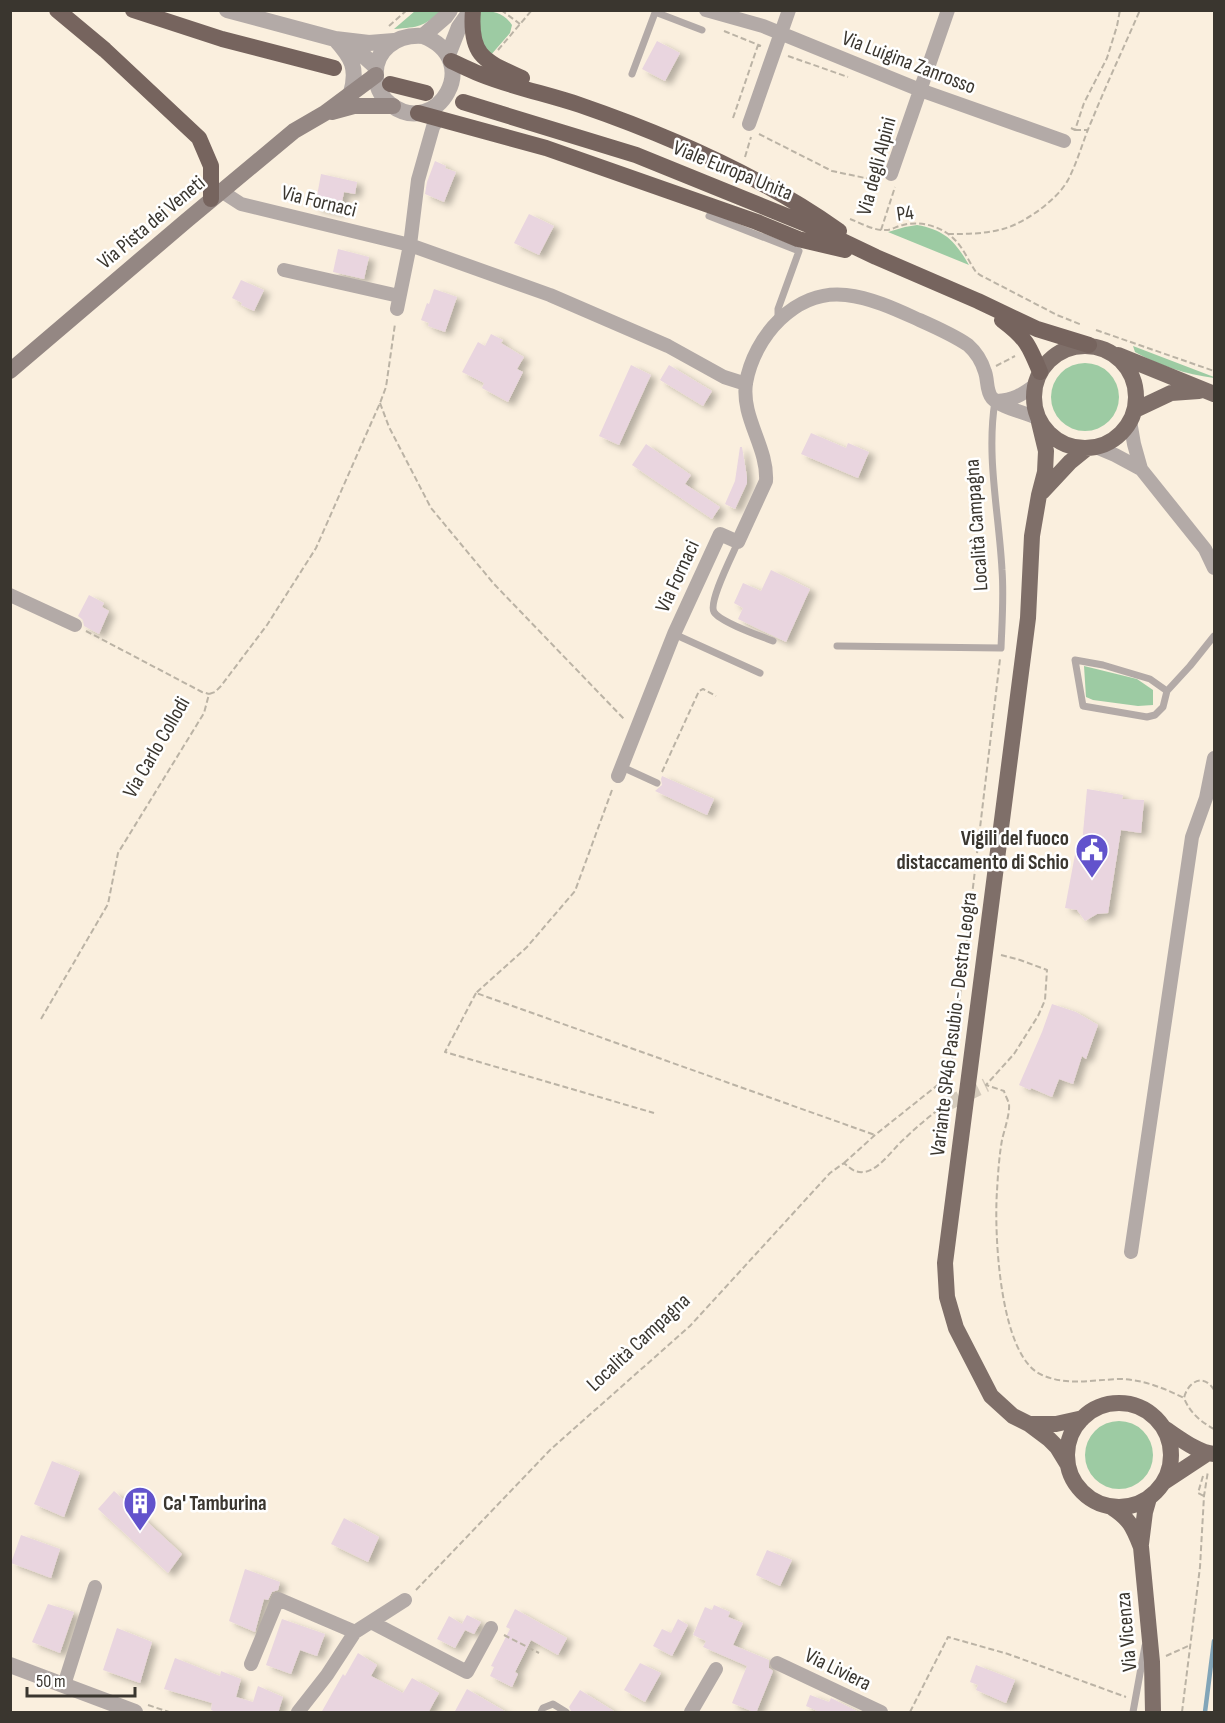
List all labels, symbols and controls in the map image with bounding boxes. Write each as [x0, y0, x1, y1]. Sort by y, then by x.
street label: Via Luigina Zanrosso [838, 25, 979, 99]
street label: Via degli Alpini [851, 114, 902, 218]
street label: Viale Europa Unita [669, 135, 796, 206]
street label: Via Pista dei Veneti [93, 170, 210, 274]
street label: Via Fornaci [279, 180, 359, 223]
street label: P4 [895, 200, 915, 227]
street label: Località Campagna [959, 458, 994, 592]
street label: Via Fornaci [650, 536, 705, 616]
street label: Via Carlo Collodi [117, 692, 195, 802]
place label: Vigili del fuoco distaccamento di Schio [897, 826, 1069, 875]
public building icon: Vigili del fuoco distaccamento di Schio [1074, 832, 1110, 879]
street label: Variante SP46 Pasubio - Destra Leogra [925, 891, 982, 1158]
street label: Località Campagna [582, 1288, 695, 1397]
building icon: Ca' Tamburina [122, 1485, 158, 1532]
place label: Ca' Tamburina [163, 1491, 267, 1516]
street label: Via Vicenza [1111, 1591, 1142, 1673]
street label: Via Liviera [801, 1643, 875, 1696]
scale bar [27, 1660, 135, 1698]
text: 50 m [36, 1671, 66, 1692]

